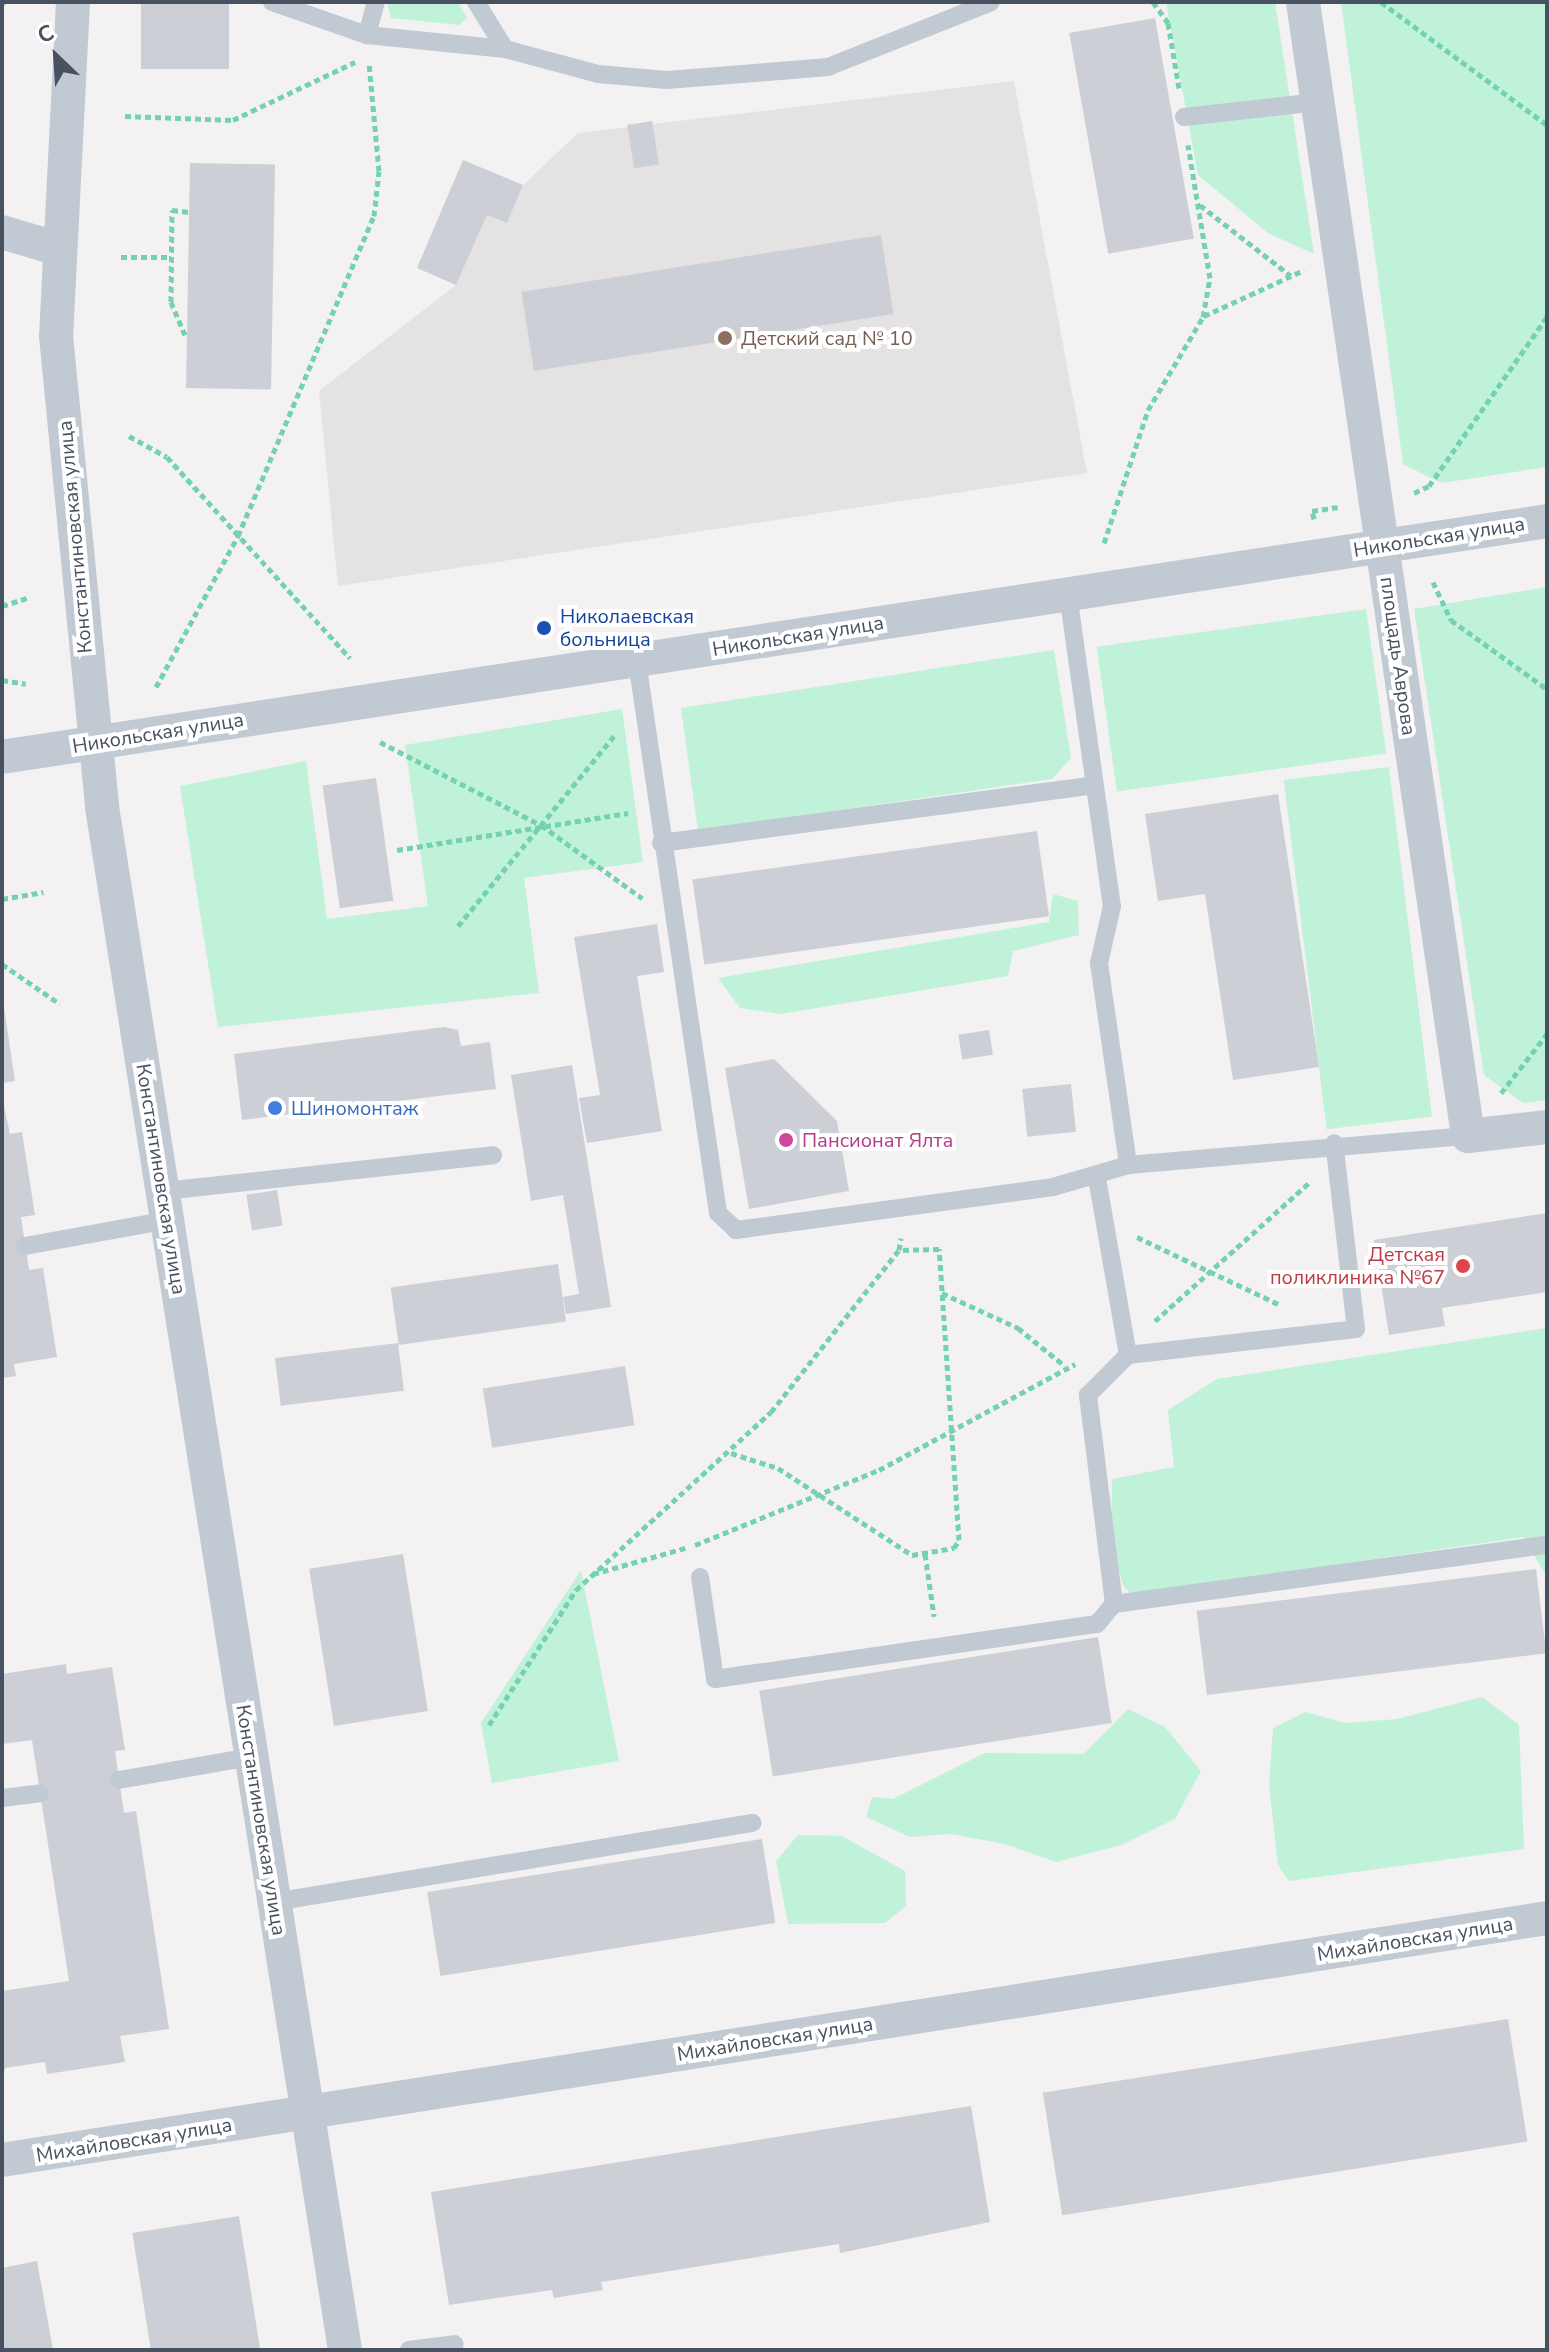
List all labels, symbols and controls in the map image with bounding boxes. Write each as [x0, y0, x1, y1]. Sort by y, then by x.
north arrow [16, 16, 96, 96]
text: С [33, 17, 59, 51]
place label: Детский сад № 10 [741, 326, 913, 350]
marker: Детский сад № 10 [716, 329, 734, 347]
street label: Константиновская улица [53, 420, 97, 654]
street label: Никольская улица [1352, 512, 1526, 562]
street label: площадь Аврова [1375, 575, 1421, 737]
place label: Николаевская больница [560, 604, 694, 651]
street label: Никольская улица [711, 611, 885, 661]
marker: Николаевская больница [535, 619, 553, 637]
street label: Никольская улица [71, 708, 245, 758]
street label: Константиновская улица [131, 1062, 191, 1296]
place label: Шиномонтаж [291, 1096, 418, 1120]
marker: Шиномонтаж [266, 1099, 284, 1117]
place label: Пансионат Ялта [802, 1128, 953, 1152]
marker: Пансионат Ялта [777, 1131, 795, 1149]
place label: Детская поликлиника №67 [1270, 1242, 1445, 1289]
marker: Детская поликлиника №67 [1452, 1255, 1474, 1277]
street label: Константиновская улица [231, 1703, 291, 1937]
street label: Михайловская улица [1315, 1912, 1515, 1966]
street label: Михайловская улица [675, 2012, 875, 2066]
street label: Михайловская улица [34, 2113, 234, 2167]

